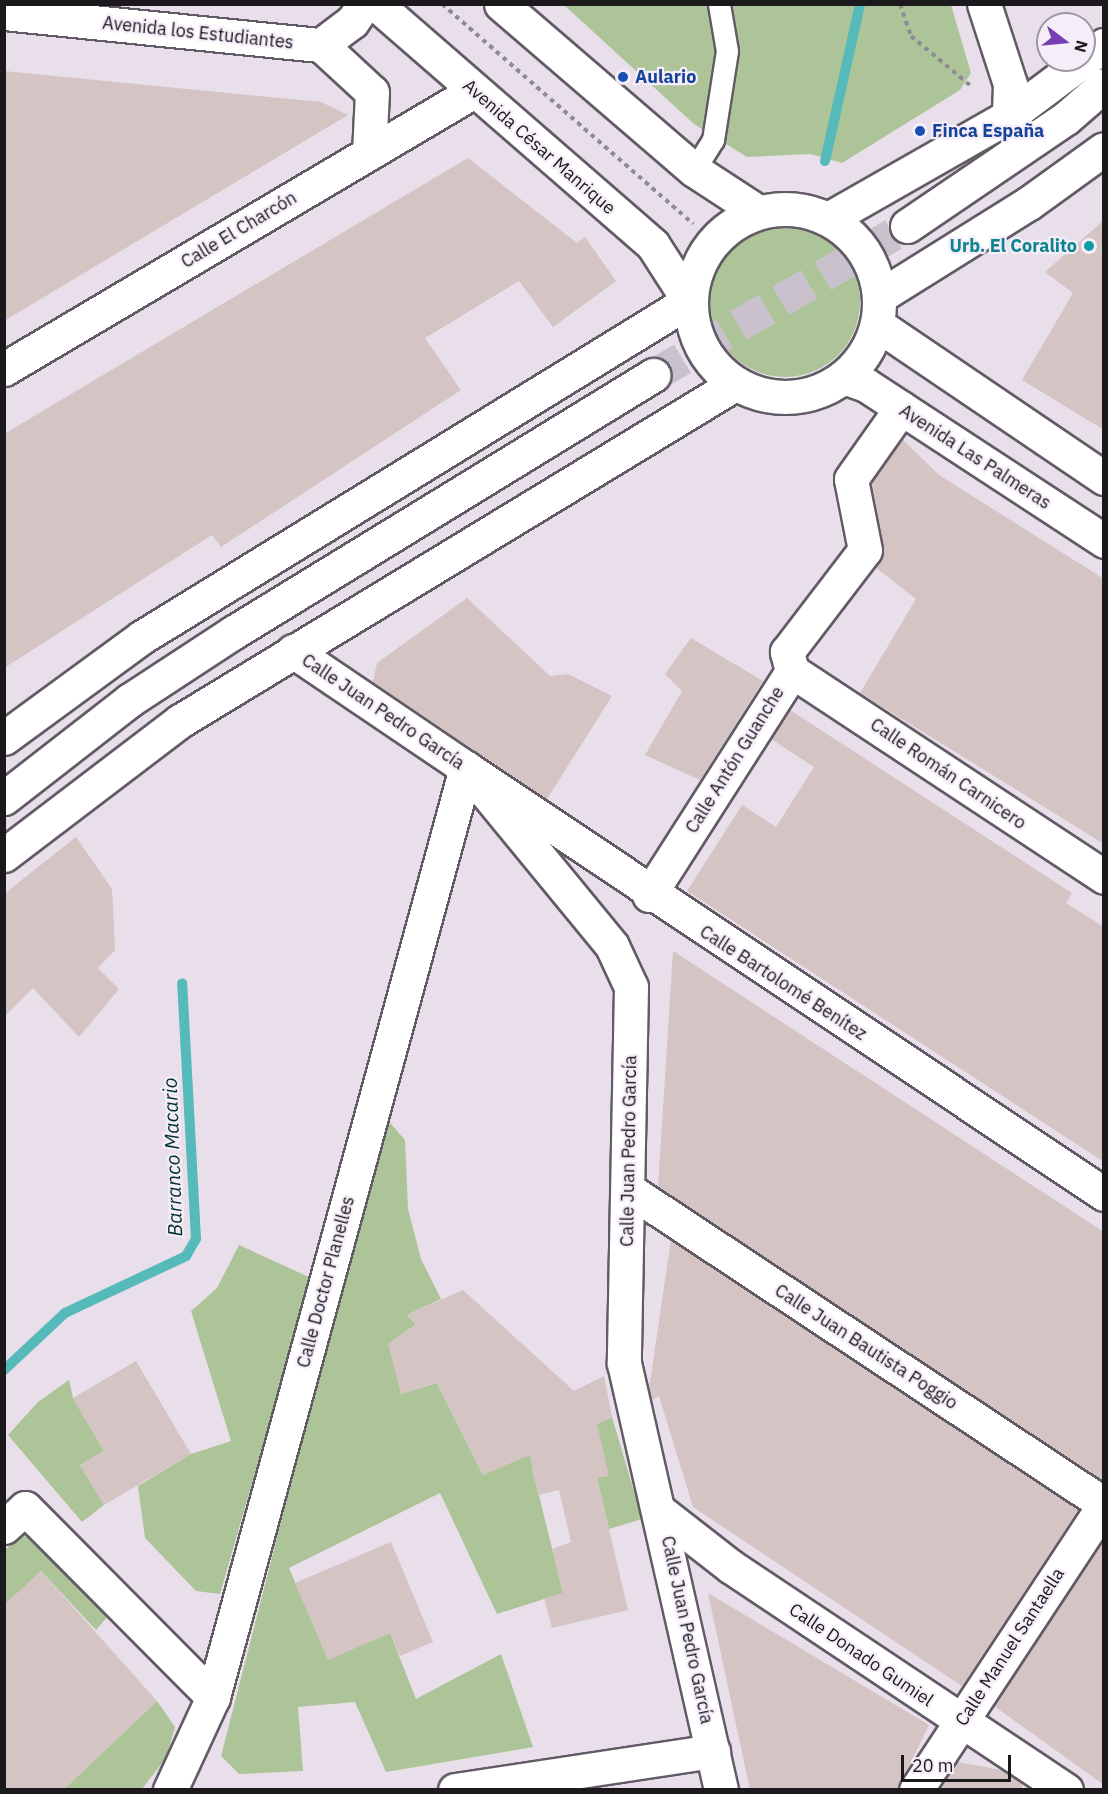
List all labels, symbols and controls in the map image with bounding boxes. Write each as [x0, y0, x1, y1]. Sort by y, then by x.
street label: Avenida los Estudiantes [101, 12, 295, 54]
north arrow [1036, 12, 1096, 72]
text: N [1070, 38, 1093, 55]
place label: Aulario [635, 66, 696, 88]
marker: Aulario [616, 70, 630, 84]
street label: Avenida César Manrique [458, 75, 620, 219]
place label: Finca España [932, 120, 1044, 142]
marker: Finca España [913, 124, 927, 138]
street label: Calle El Charcón [177, 187, 301, 273]
place label: Urb. El Coralito [949, 235, 1077, 257]
marker: Urb. El Coralito [1082, 239, 1096, 253]
street label: Avenida Las Palmeras [895, 400, 1055, 514]
street label: Calle Juan Pedro García [298, 649, 468, 775]
street label: Calle Antón Guanche [681, 683, 789, 837]
street label: Calle Román Carnicero [866, 714, 1030, 834]
street label: Calle Bartolomé Benítez [696, 921, 870, 1045]
street label: Calle Juan Pedro García [617, 1055, 641, 1247]
water label: Barranco Macario [157, 1077, 187, 1237]
street label: Calle Doctor Planelles [293, 1194, 359, 1370]
street label: Calle Juan Bautista Poggio [771, 1280, 961, 1414]
street label: Calle Juan Pedro García [657, 1534, 717, 1726]
street label: Calle Manuel Santaella [951, 1564, 1069, 1730]
street label: Calle Donado Gumiel [785, 1599, 937, 1711]
scale bar [904, 1743, 1014, 1781]
text: 20 m [912, 1754, 954, 1777]

